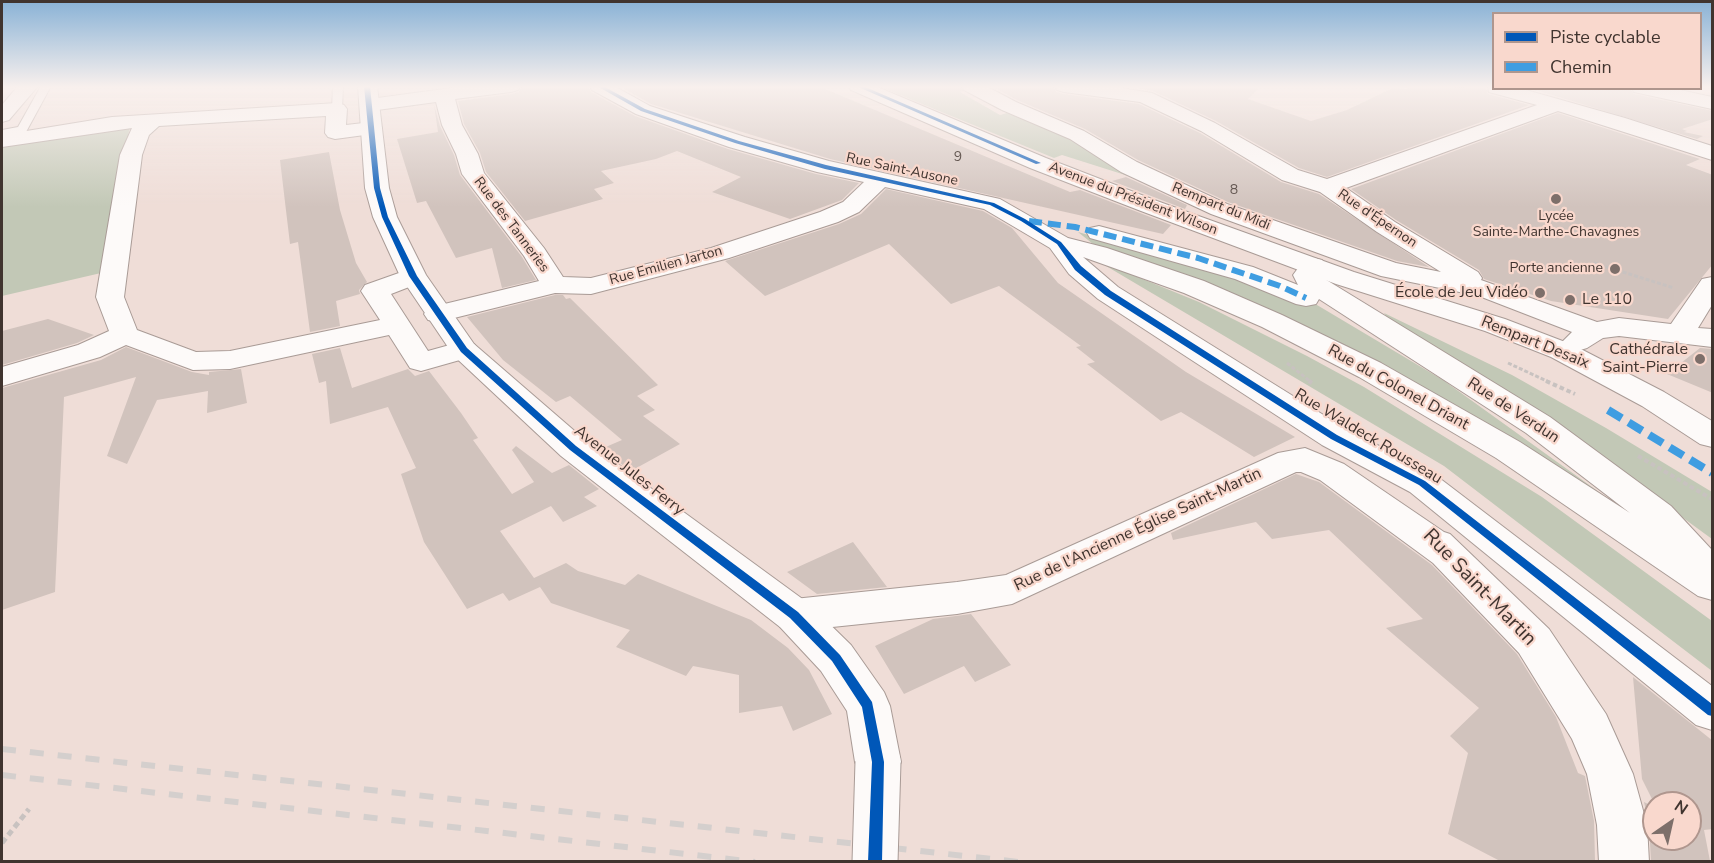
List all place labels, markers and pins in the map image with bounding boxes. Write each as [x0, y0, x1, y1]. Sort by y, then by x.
marker: Lycée Sainte-Marthe-Chavagnes [1549, 192, 1563, 206]
place label: Lycée Sainte-Marthe-Chavagnes [1473, 209, 1639, 242]
place label: Porte ancienne [1510, 261, 1603, 277]
marker: Porte ancienne [1608, 262, 1622, 276]
place label: École de Jeu Vidéo [1395, 283, 1528, 303]
marker: École de Jeu Vidéo [1533, 286, 1547, 300]
place label: Le 110 [1582, 290, 1632, 310]
marker: Le 110 [1563, 293, 1577, 307]
place label: Cathédrale Saint-Pierre [1602, 340, 1688, 378]
marker: Cathédrale Saint-Pierre [1693, 352, 1707, 366]

